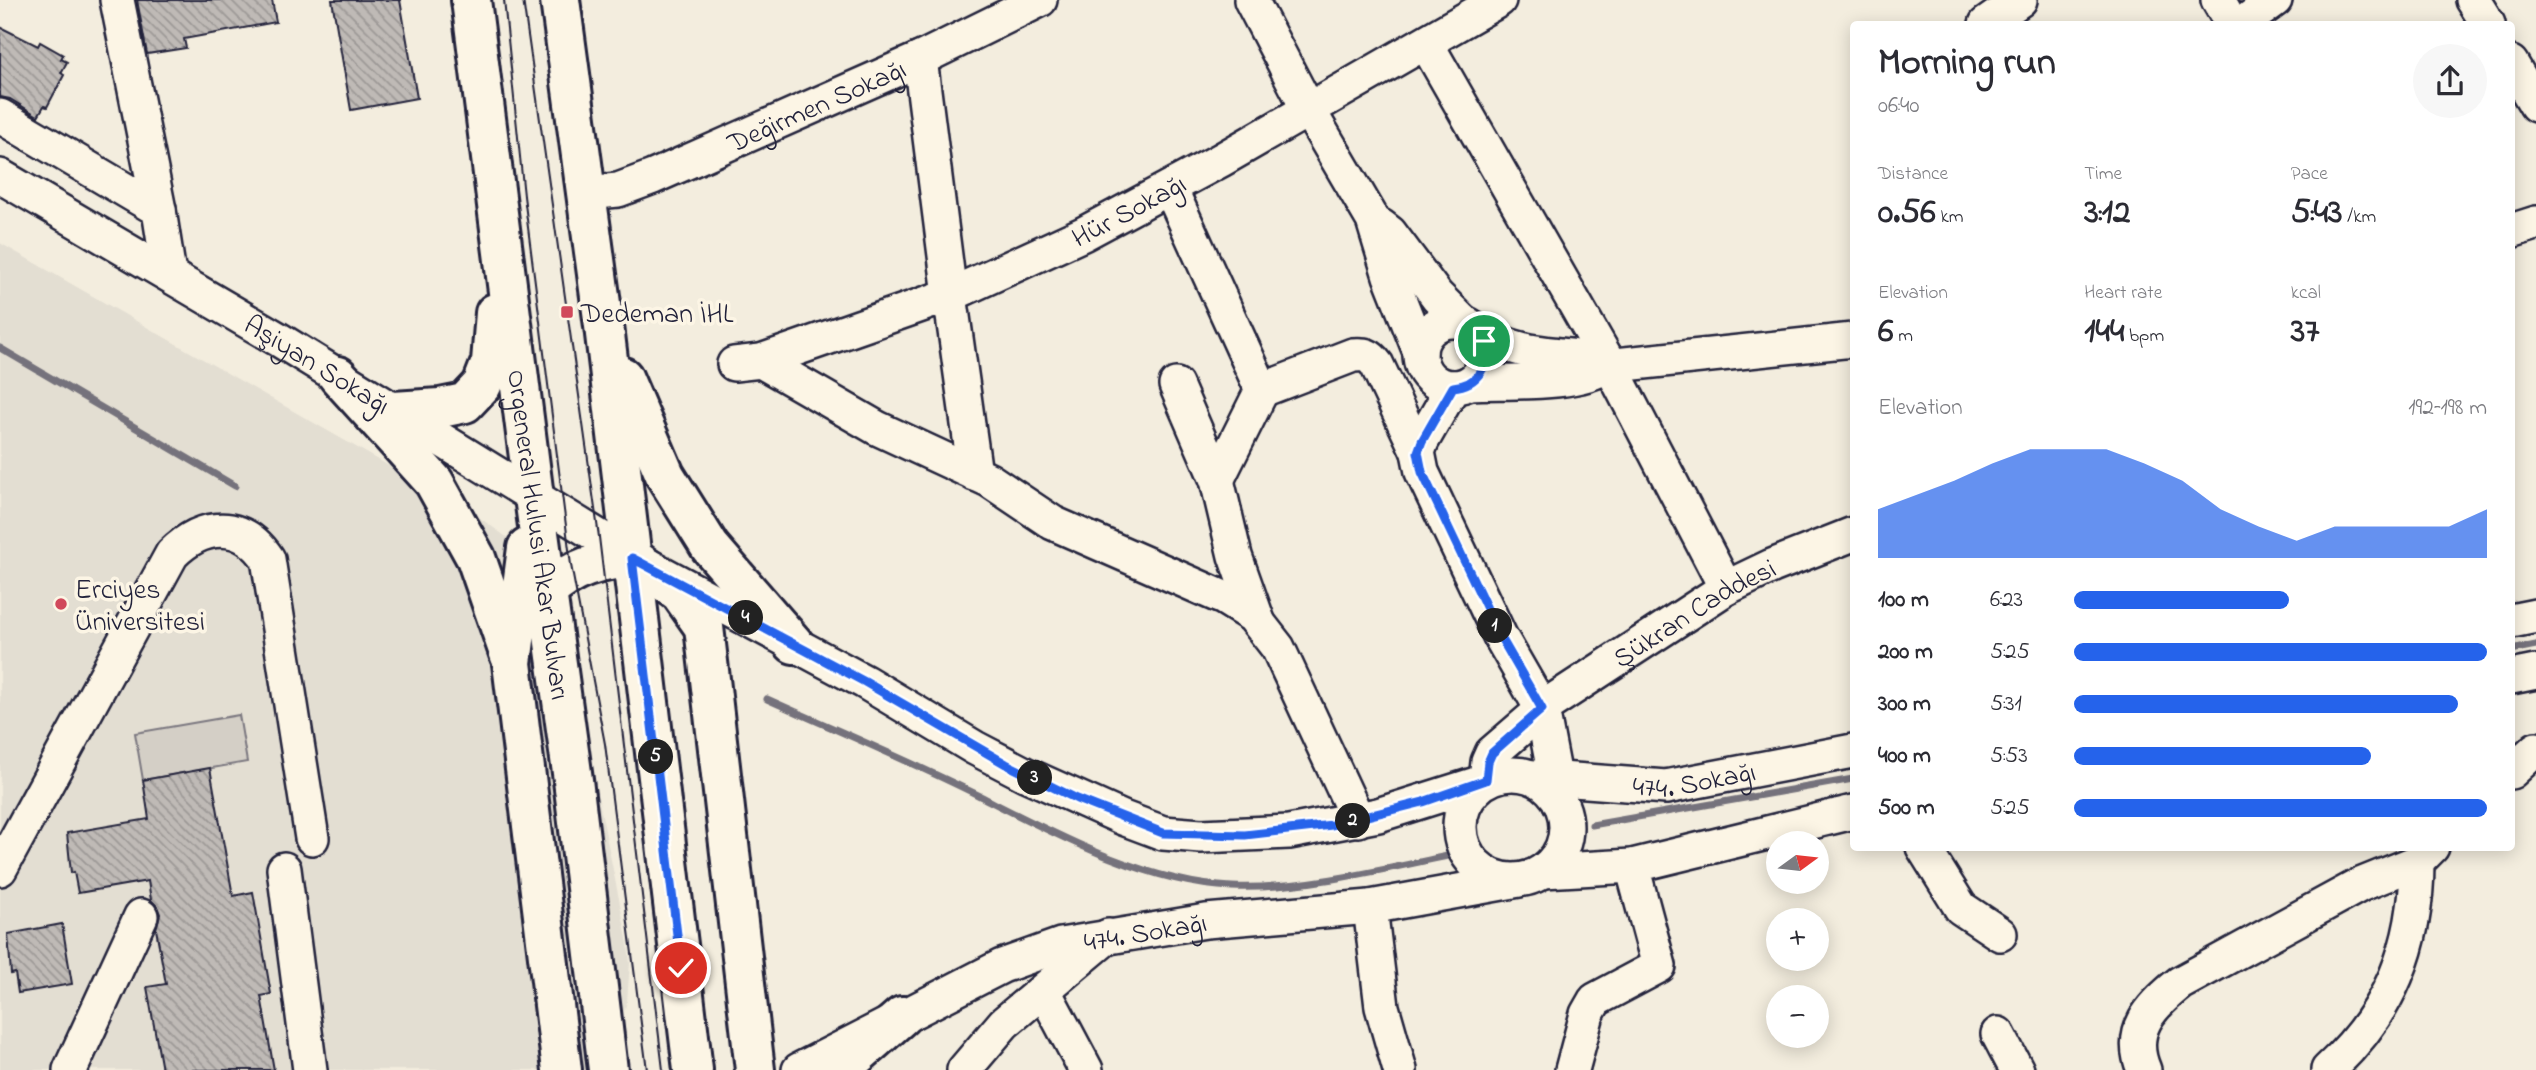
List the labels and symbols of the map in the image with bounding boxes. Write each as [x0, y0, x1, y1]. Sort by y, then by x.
street label: Değirmen Sokağı [721, 51, 913, 166]
street label: Hür Sokağı [1066, 165, 1195, 260]
place label: Dedeman İHL [580, 295, 734, 336]
marker: Dedeman İHL [559, 304, 575, 320]
street label: Aşiyan Sokağı [235, 306, 397, 427]
pin [1454, 311, 1514, 371]
street label: Orgeneral Hulusi Akar Bulvarı [494, 367, 579, 703]
street label: Şükran Caddesi [1606, 550, 1784, 680]
place label: Erciyes Üniversitesi [75, 571, 205, 644]
marker: Erciyes Üniversitesi [53, 596, 69, 612]
pin: 4 [728, 600, 764, 636]
pin: 1 [1478, 608, 1512, 644]
pin: 5 [638, 740, 674, 774]
street label: 474. Sokağı [1631, 753, 1760, 811]
pin: 3 [1018, 760, 1052, 796]
pin: 2 [1336, 804, 1370, 838]
north arrow [1766, 831, 1829, 894]
street label: 474. Sokağı [1081, 904, 1210, 965]
pin [651, 938, 711, 998]

